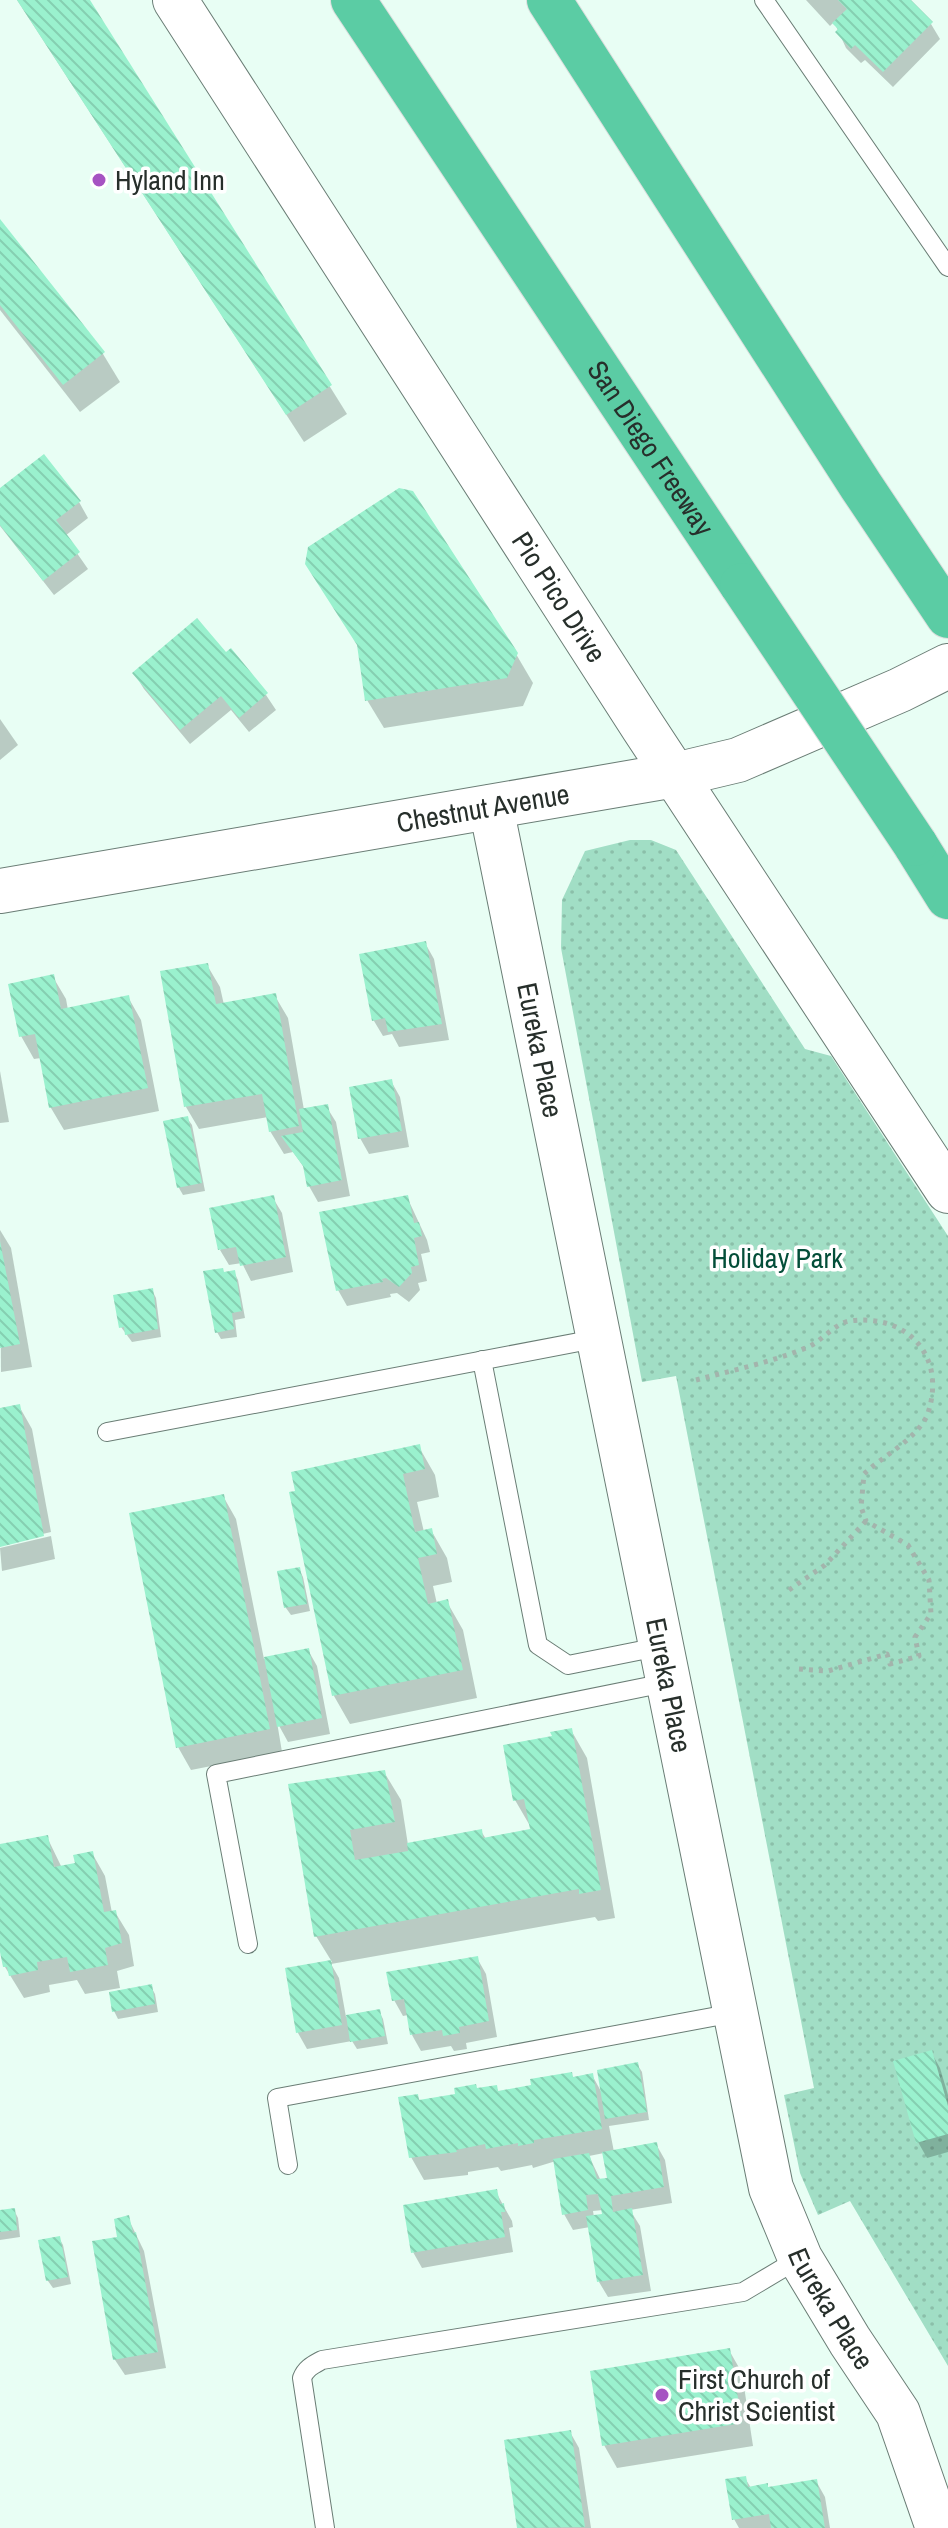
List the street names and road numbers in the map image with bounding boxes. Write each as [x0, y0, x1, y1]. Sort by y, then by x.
street label: San Diego Freeway [579, 353, 723, 543]
street label: Pio Pico Drive [503, 524, 615, 670]
street label: Chestnut Avenue [394, 774, 572, 842]
street label: Eureka Place [508, 979, 572, 1121]
street label: Eureka Place [637, 1614, 701, 1756]
street label: Eureka Place [779, 2242, 883, 2377]

